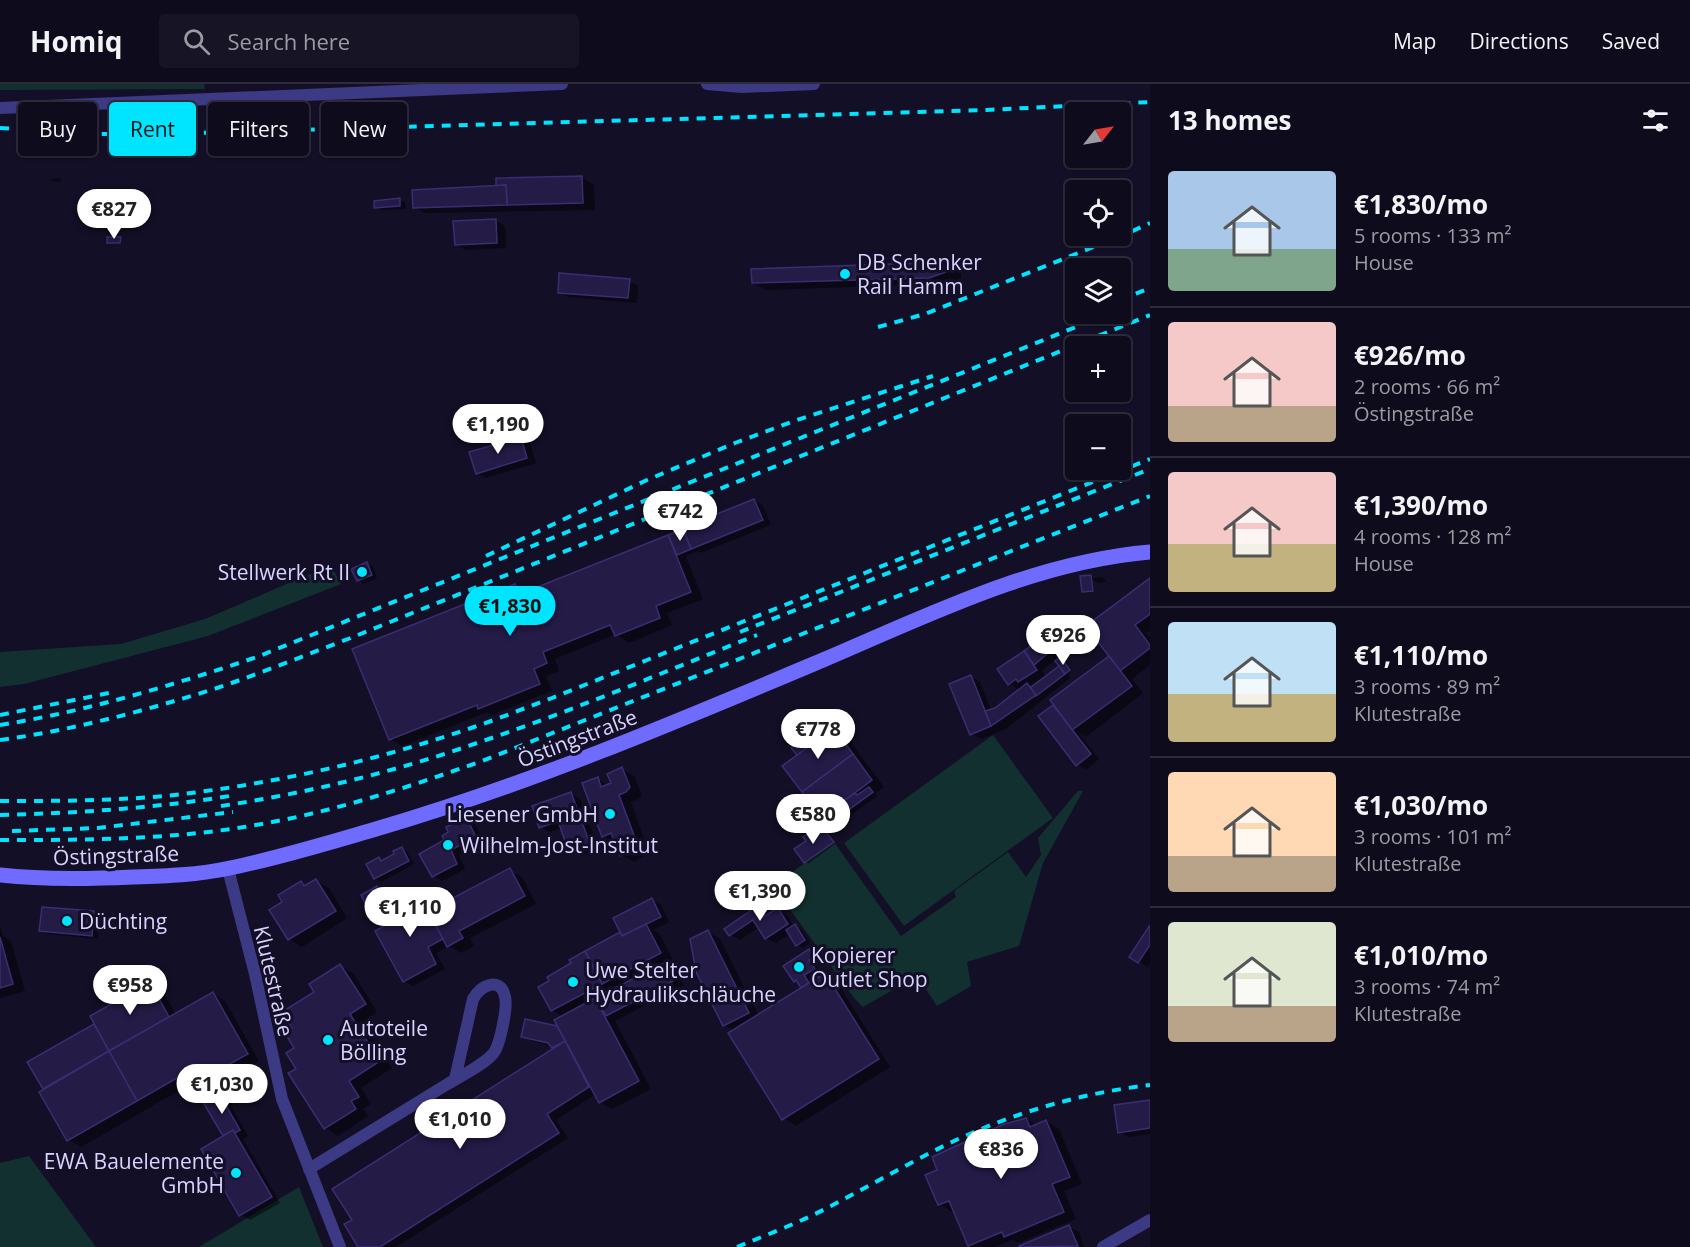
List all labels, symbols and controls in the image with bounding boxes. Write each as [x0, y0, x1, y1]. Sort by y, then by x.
search box [159, 14, 579, 68]
text: Homiq [30, 22, 123, 60]
icon: search [180, 25, 213, 58]
text: Search here [228, 26, 350, 56]
text: Map [1393, 27, 1436, 55]
text: Directions [1469, 27, 1569, 55]
text: Saved [1602, 27, 1660, 55]
chip: Buy [18, 102, 97, 156]
chip: Rent [109, 102, 196, 156]
chip: Filters [208, 102, 309, 156]
chip: New [321, 102, 407, 156]
north arrow [1065, 102, 1131, 168]
map controls [1065, 102, 1131, 480]
text: 13 homes [1168, 102, 1292, 138]
icon: filters [1639, 104, 1672, 137]
button: locate [1065, 180, 1131, 246]
text: €1,830/mo [1354, 186, 1488, 222]
pin: €827 [78, 189, 150, 240]
text: €827 [91, 195, 137, 222]
icon: home [1216, 195, 1288, 267]
text: 5 rooms · 133 m² [1354, 222, 1512, 249]
place label: DB Schenker Rail Hamm [857, 248, 982, 300]
text: House [1354, 249, 1414, 276]
button: layers [1065, 258, 1131, 324]
marker: DB Schenker Rail Hamm [838, 267, 852, 281]
button: + [1065, 336, 1131, 402]
text: €926/mo [1354, 337, 1466, 373]
icon: home [1216, 346, 1288, 418]
text: 2 rooms · 66 m² [1354, 373, 1500, 400]
text: Östingstraße [1354, 400, 1474, 427]
pin: €1,190 [449, 404, 547, 455]
text: €1,190 [467, 410, 529, 437]
button: − [1065, 414, 1131, 480]
text: €1,390/mo [1354, 487, 1488, 523]
pin: €742 [644, 491, 716, 542]
icon: home [1216, 496, 1288, 568]
text: €742 [657, 497, 703, 524]
text: 4 rooms · 128 m² [1354, 523, 1512, 550]
text: House [1354, 550, 1414, 577]
place label: Stellwerk Rt II [218, 558, 350, 586]
marker: Stellwerk Rt II [355, 565, 369, 579]
pin: €1,830 [461, 586, 559, 637]
text: €1,830 [479, 592, 541, 619]
pin: €926 [1027, 615, 1099, 666]
text: €926 [1040, 621, 1086, 648]
text: €1,110/mo [1354, 637, 1488, 673]
icon: home [1216, 646, 1288, 718]
text: 3 rooms · 89 m² [1354, 673, 1500, 700]
text: Klutestraße [1354, 700, 1462, 727]
street label: Östingstraße [513, 702, 641, 774]
pin: €778 [782, 709, 854, 760]
text: €778 [795, 715, 841, 742]
text: €1,030/mo [1354, 787, 1488, 823]
pin: €580 [777, 794, 849, 845]
icon: home [1216, 796, 1288, 868]
place label: Liesener GmbH [446, 800, 598, 828]
text: €580 [790, 800, 836, 827]
marker: Liesener GmbH [603, 807, 617, 821]
text: 3 rooms · 101 m² [1354, 823, 1512, 850]
place label: Wilhelm-Jost-Institut [460, 831, 658, 859]
marker: Wilhelm-Jost-Institut [441, 838, 455, 852]
street label: Östingstraße [53, 839, 179, 871]
text: Klutestraße [1354, 850, 1462, 877]
pin: €1,390 [711, 871, 809, 922]
text: €1,390 [729, 877, 791, 904]
pin: €1,110 [361, 887, 459, 938]
text: €1,110 [379, 893, 441, 920]
place label: Düchting [79, 907, 167, 935]
marker: Düchting [60, 914, 74, 928]
street label: Klutestraße [248, 923, 300, 1039]
text: €1,010/mo [1354, 937, 1488, 973]
place label: Kopierer Outlet Shop [811, 941, 928, 993]
icon: home [1216, 946, 1288, 1018]
place label: Uwe Stelter Hydraulikschläuche [585, 956, 776, 1008]
marker: Kopierer Outlet Shop [792, 960, 806, 974]
pin: €958 [94, 965, 166, 1016]
text: €958 [107, 971, 153, 998]
text: 3 rooms · 74 m² [1354, 973, 1500, 1000]
marker: Uwe Stelter Hydraulikschläuche [566, 975, 580, 989]
text: Klutestraße [1354, 1000, 1462, 1027]
place label: Autoteile Bölling [340, 1014, 428, 1066]
marker: Autoteile Bölling [321, 1033, 335, 1047]
pin: €1,030 [173, 1064, 271, 1115]
text: €1,030 [191, 1070, 253, 1097]
pin: €1,010 [411, 1099, 509, 1150]
text: €1,010 [429, 1105, 491, 1132]
pin: €836 [965, 1129, 1037, 1180]
text: €836 [978, 1135, 1024, 1162]
place label: EWA Bauelemente GmbH [44, 1147, 224, 1199]
marker: EWA Bauelemente GmbH [229, 1166, 243, 1180]

